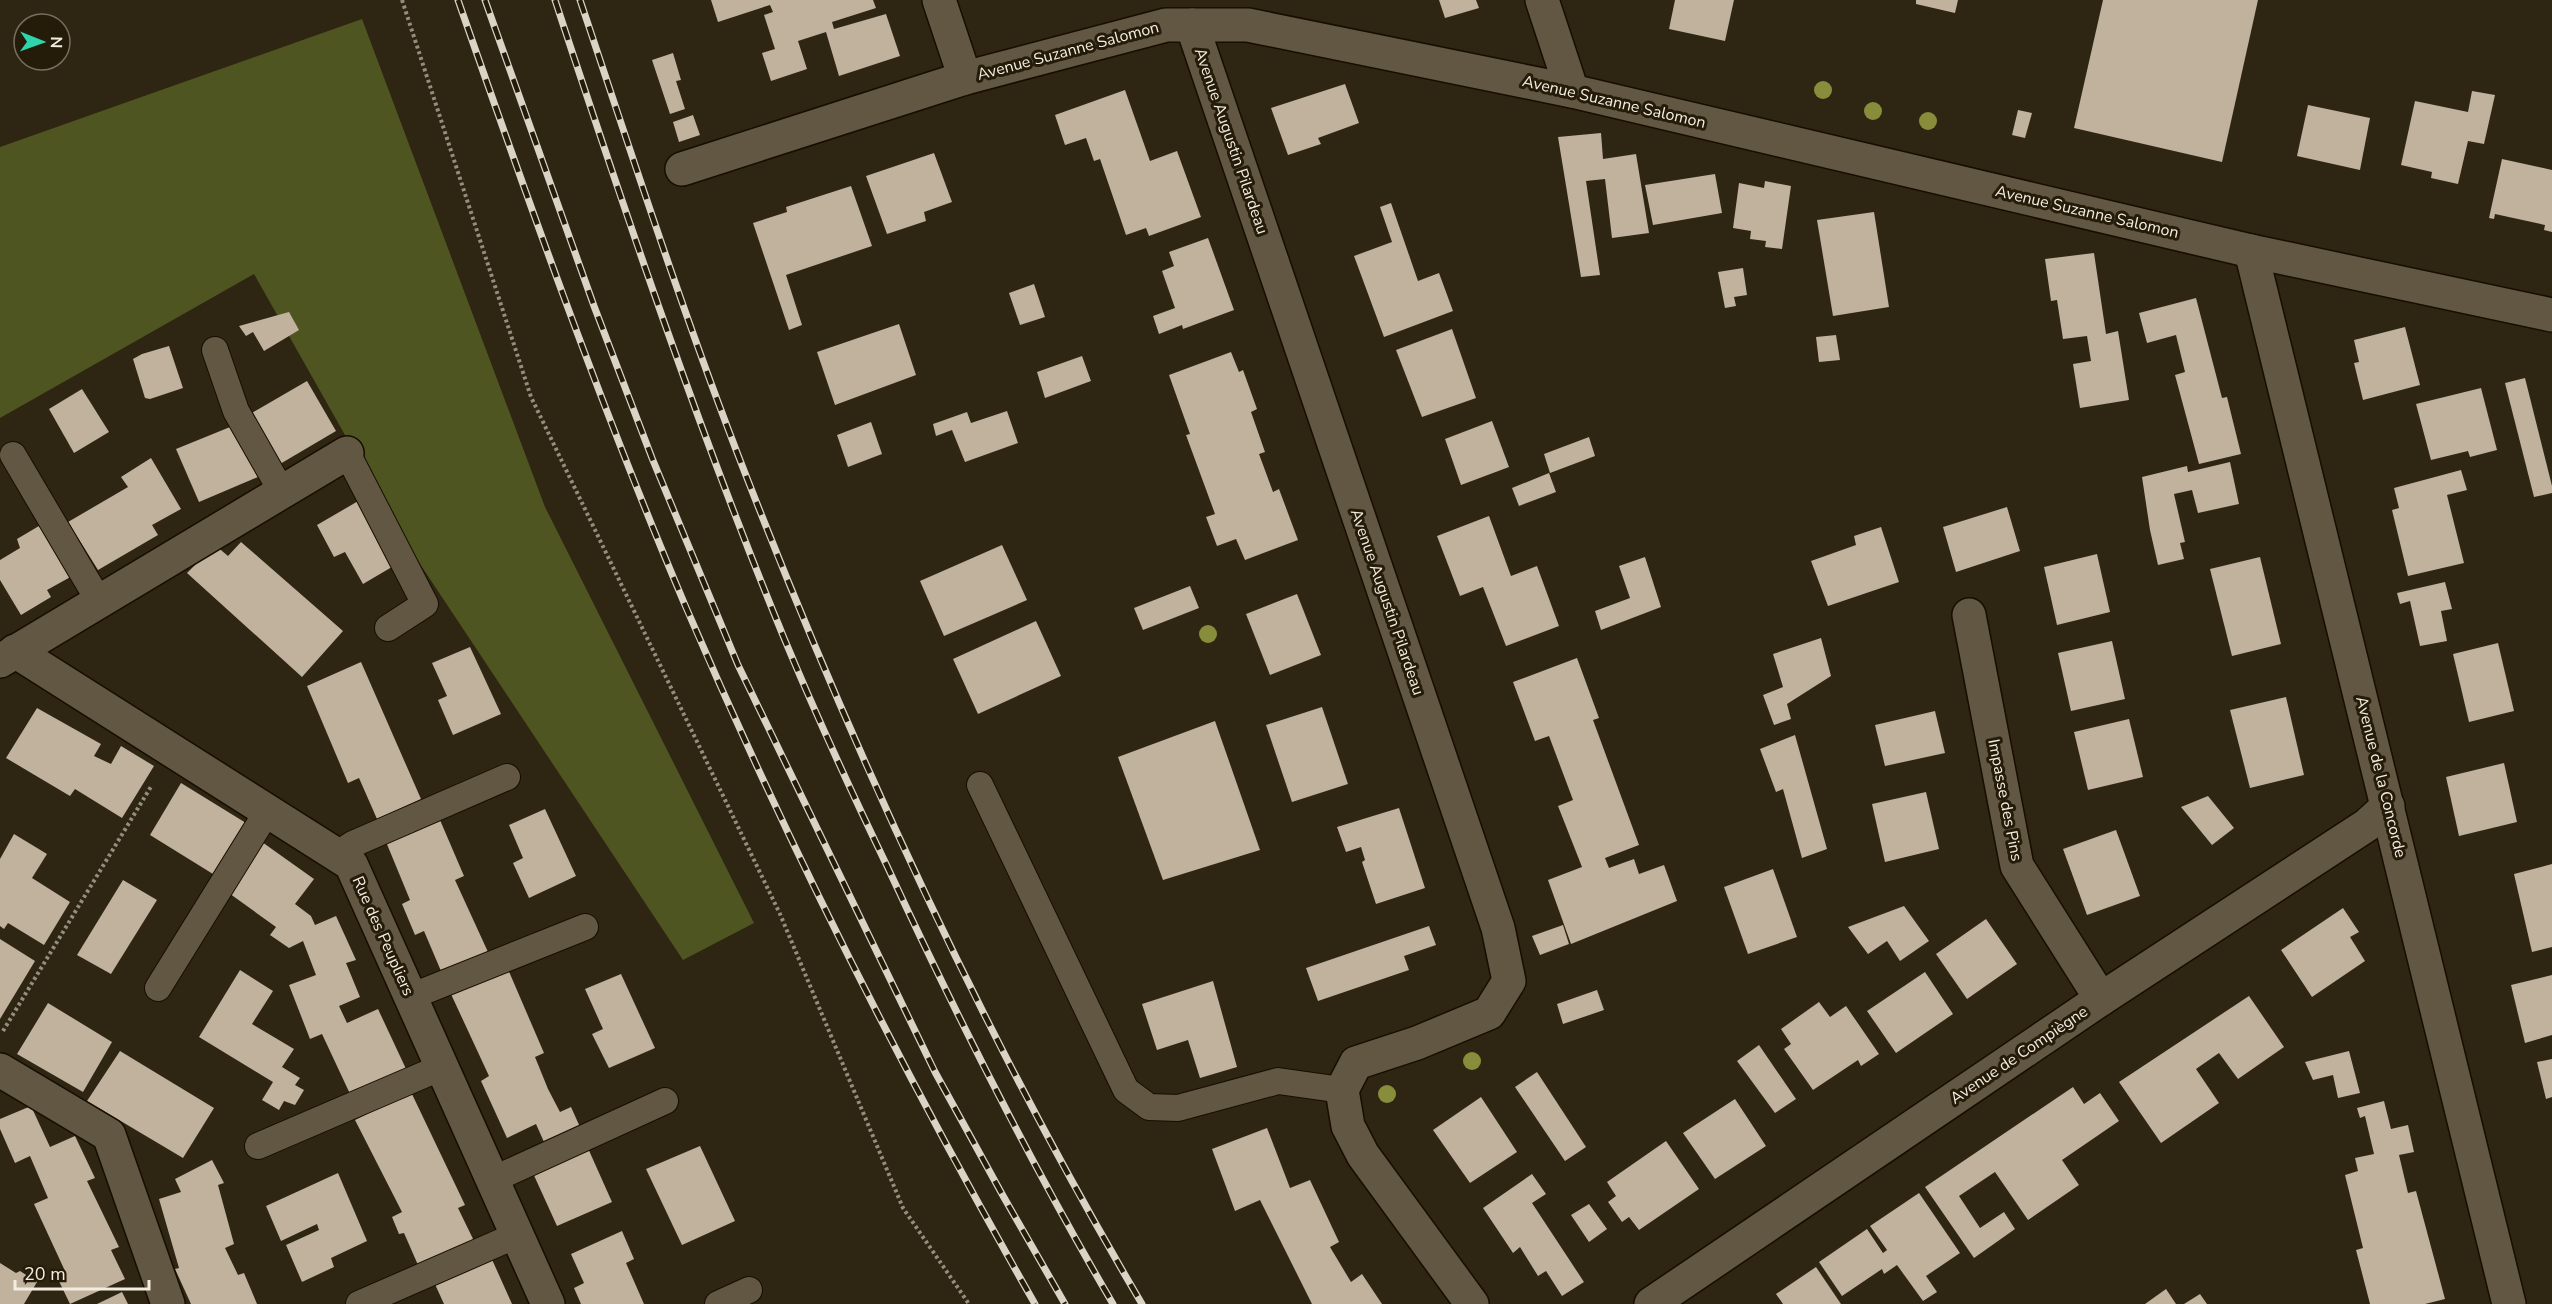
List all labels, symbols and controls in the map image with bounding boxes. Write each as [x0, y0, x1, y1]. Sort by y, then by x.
north arrow [12, 12, 72, 72]
street label: Avenue Suzanne Salomon [975, 16, 1161, 86]
text: N [45, 36, 67, 48]
street label: Avenue Augustin Pilardeau [1189, 45, 1273, 237]
street label: Avenue Suzanne Salomon [1520, 70, 1708, 134]
street label: Avenue Suzanne Salomon [1993, 180, 2181, 244]
street label: Avenue Augustin Pilardeau [1345, 506, 1429, 698]
street label: Avenue de la Concorde [2350, 694, 2412, 860]
street label: Impasse des Pins [1982, 737, 2028, 863]
street label: Rue des Peupliers [347, 873, 419, 999]
street label: Avenue de Compiègne [1946, 1001, 2092, 1109]
scale bar [15, 1253, 148, 1291]
text: 20 m [24, 1262, 66, 1286]

